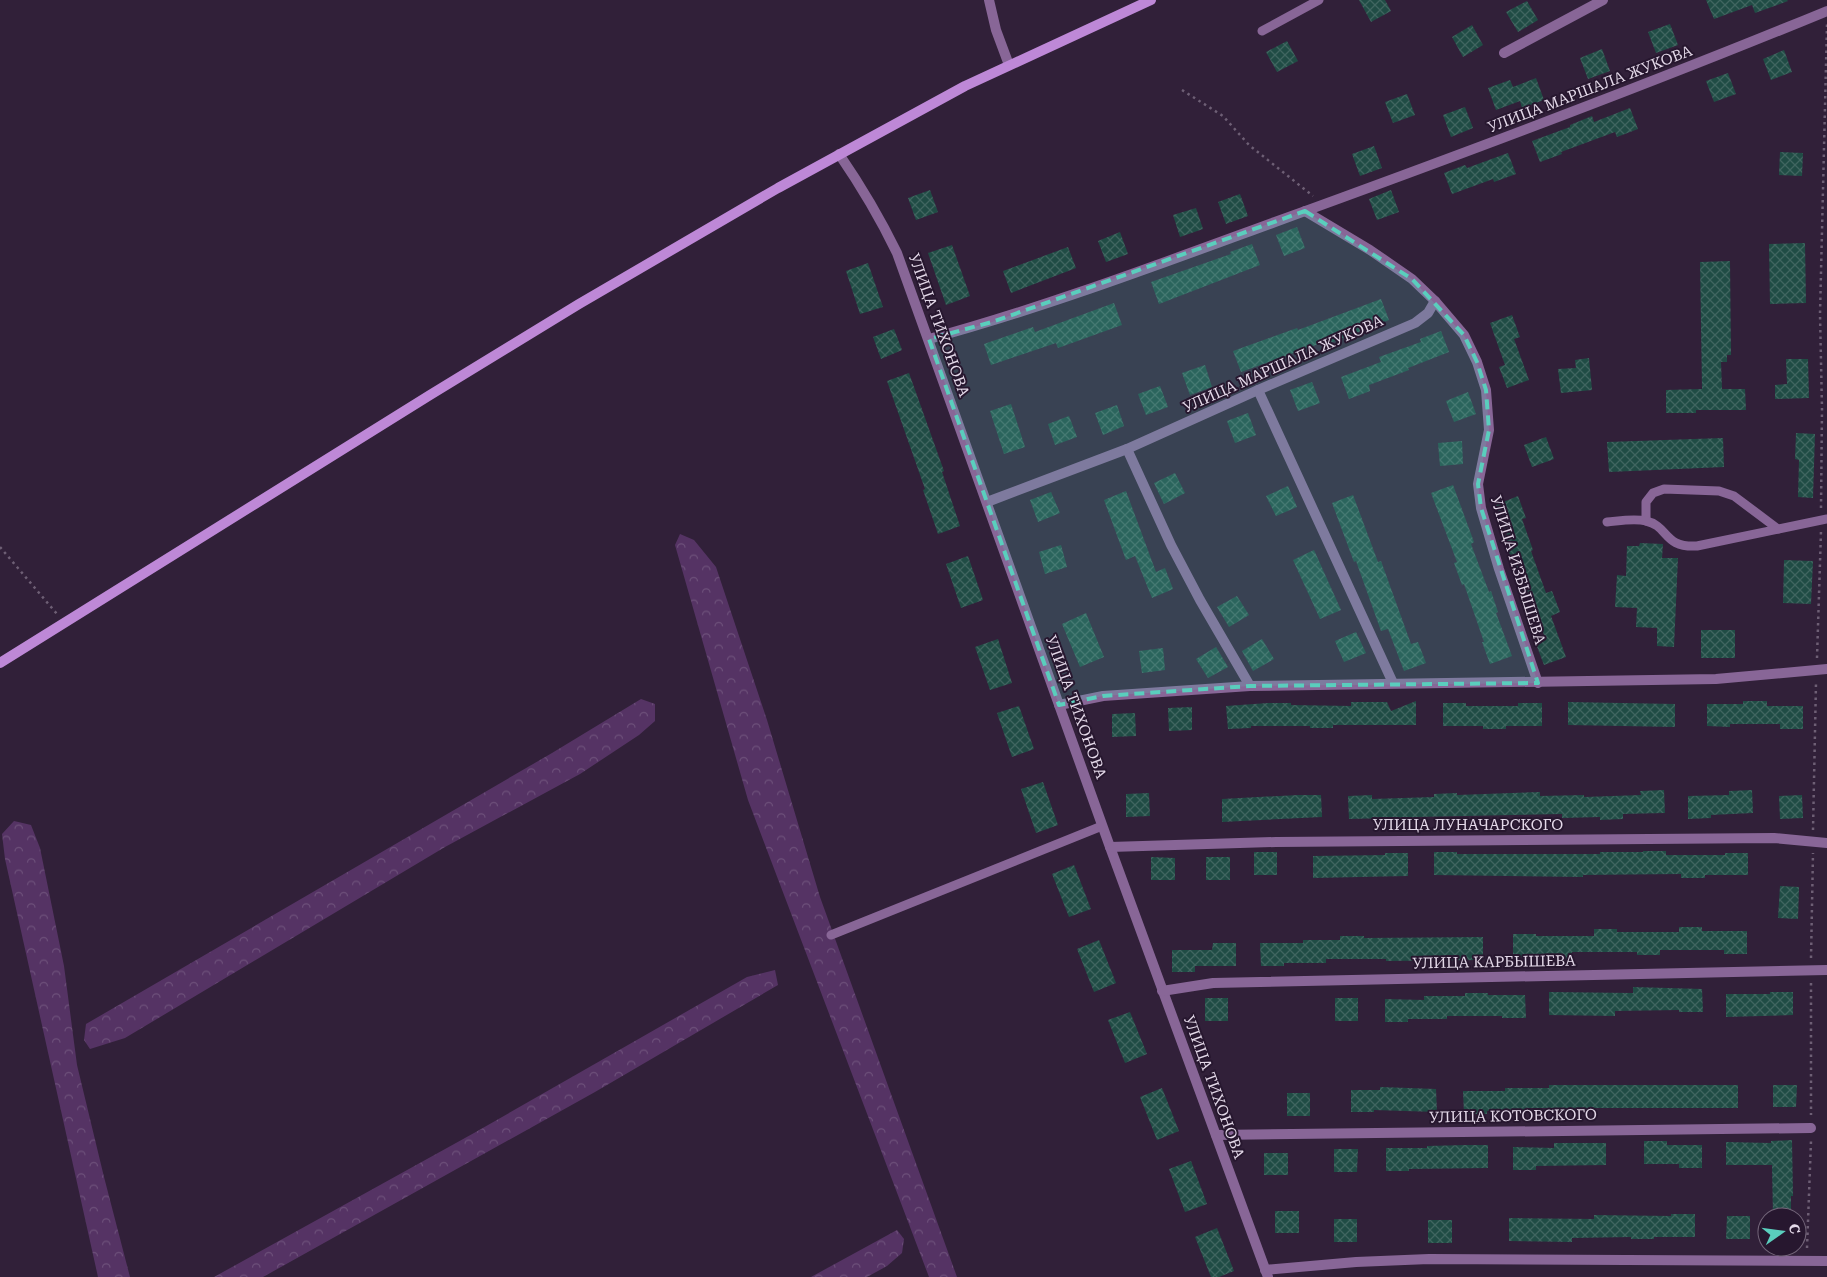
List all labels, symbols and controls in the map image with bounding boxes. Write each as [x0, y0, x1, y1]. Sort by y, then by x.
street label: УЛИЦА МАРШАЛА ЖУКОВА [1485, 41, 1695, 136]
street label: УЛИЦА ТИХОНОВА [905, 251, 973, 400]
street label: УЛИЦА МАРШАЛА ЖУКОВА [1180, 311, 1386, 416]
street label: УЛИЦА ИЗБЫШЕВА [1487, 493, 1549, 647]
street label: УЛИЦА ТИХОНОВА [1042, 633, 1110, 782]
street label: УЛИЦА ЛУНАЧАРСКОГО [1373, 816, 1563, 834]
street label: УЛИЦА КАРБЫШЕВА [1412, 952, 1576, 972]
street label: УЛИЦА ТИХОНОВА [1180, 1013, 1248, 1162]
street label: УЛИЦА КОТОВСКОГО [1429, 1106, 1597, 1126]
north arrow [1757, 1207, 1807, 1257]
text: С [1786, 1222, 1804, 1236]

